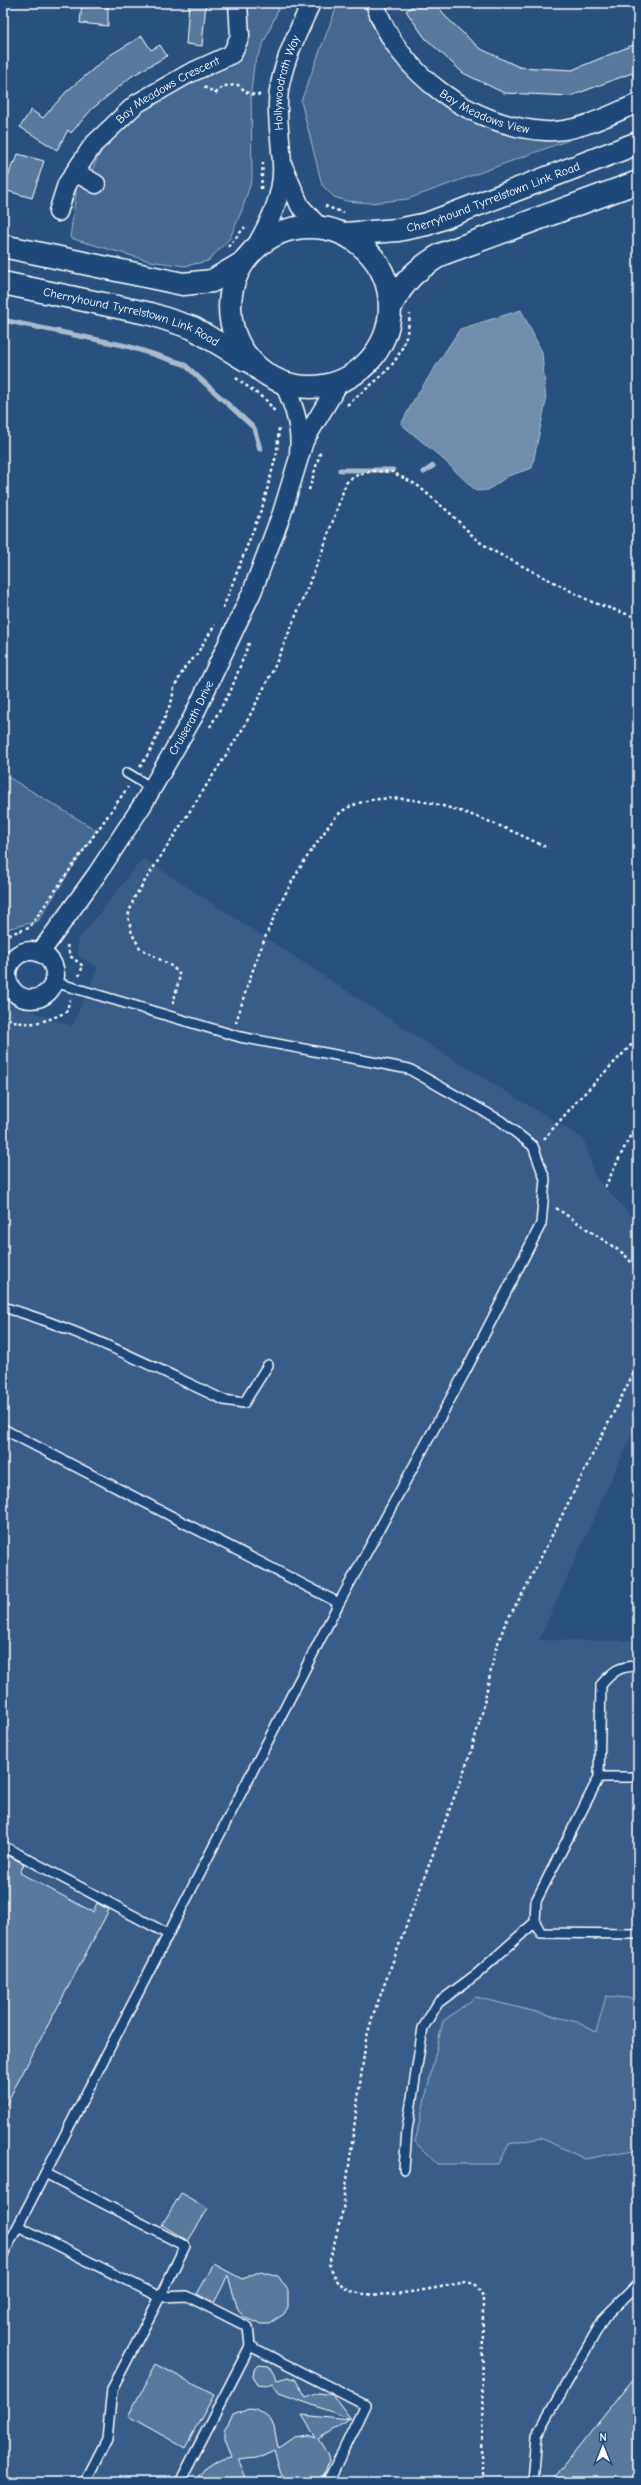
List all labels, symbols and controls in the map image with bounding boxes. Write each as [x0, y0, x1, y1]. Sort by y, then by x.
street label: Hollywoodrath Way [271, 32, 303, 131]
street label: Bay Meadows Crescent [113, 53, 222, 126]
street label: Bay Meadows View [437, 86, 531, 136]
street label: Cherryhound Tyrrelstown Link Road [405, 159, 582, 235]
street label: Cherryhound Tyrrelstown Link Road [42, 285, 222, 349]
street label: Cruiserath Drive [166, 678, 216, 758]
north arrow [583, 2427, 623, 2467]
text: N [599, 2431, 607, 2444]

